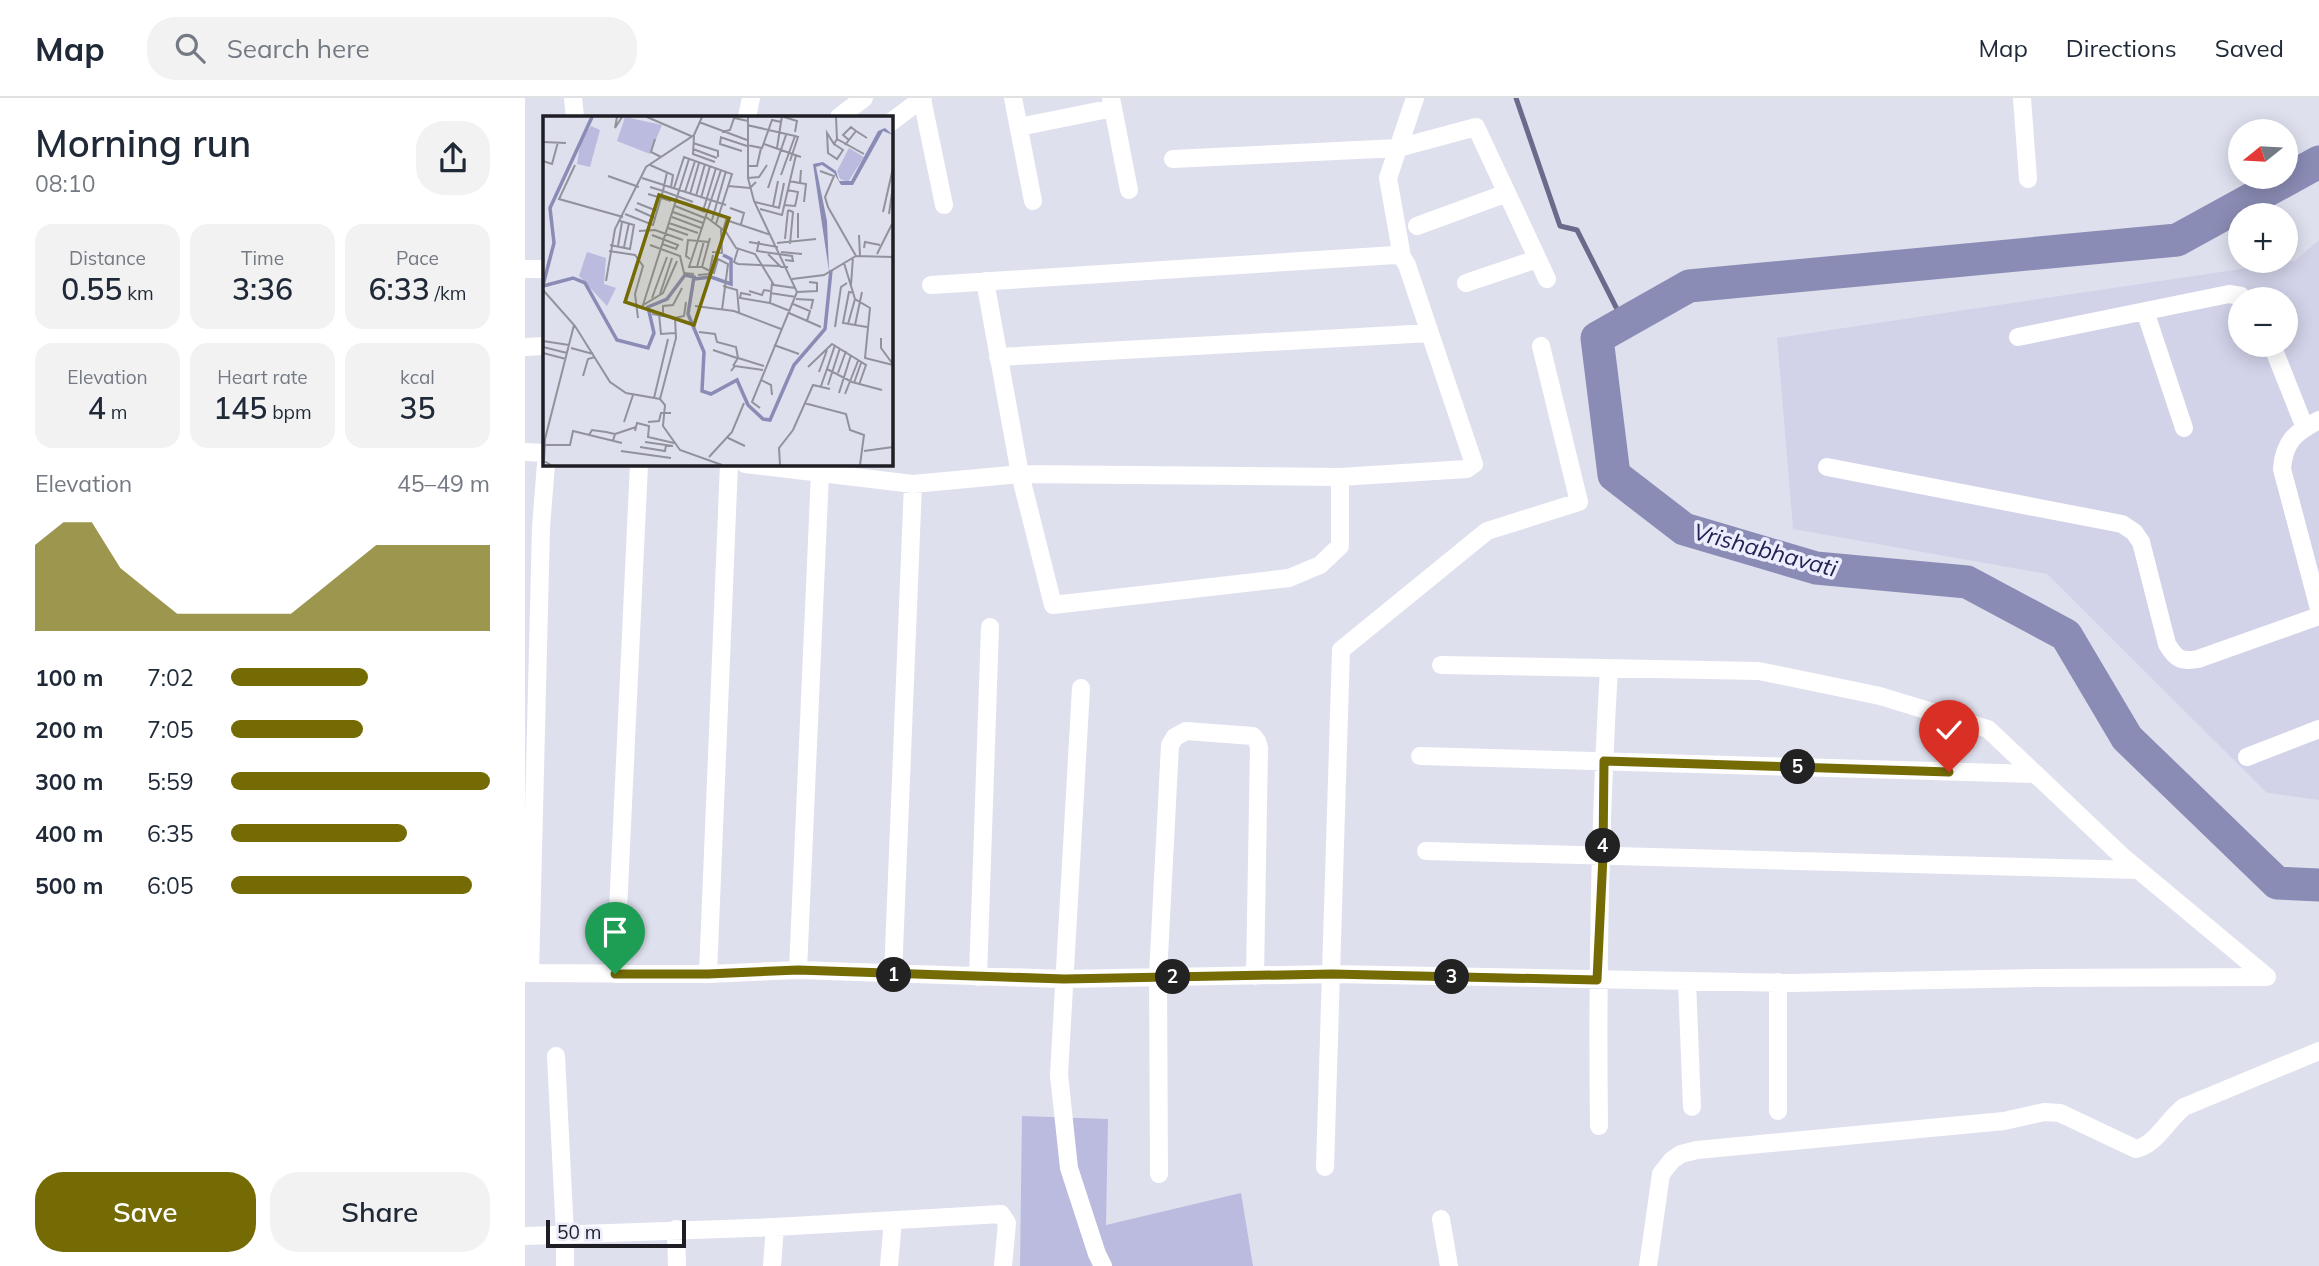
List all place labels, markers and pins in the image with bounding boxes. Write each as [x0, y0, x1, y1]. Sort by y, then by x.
pin [1919, 700, 1979, 772]
pin: 5 [1781, 750, 1815, 784]
pin: 4 [1585, 828, 1621, 864]
pin [585, 902, 645, 974]
pin: 1 [877, 958, 911, 992]
pin: 2 [1155, 960, 1191, 994]
pin: 3 [1434, 960, 1469, 994]

